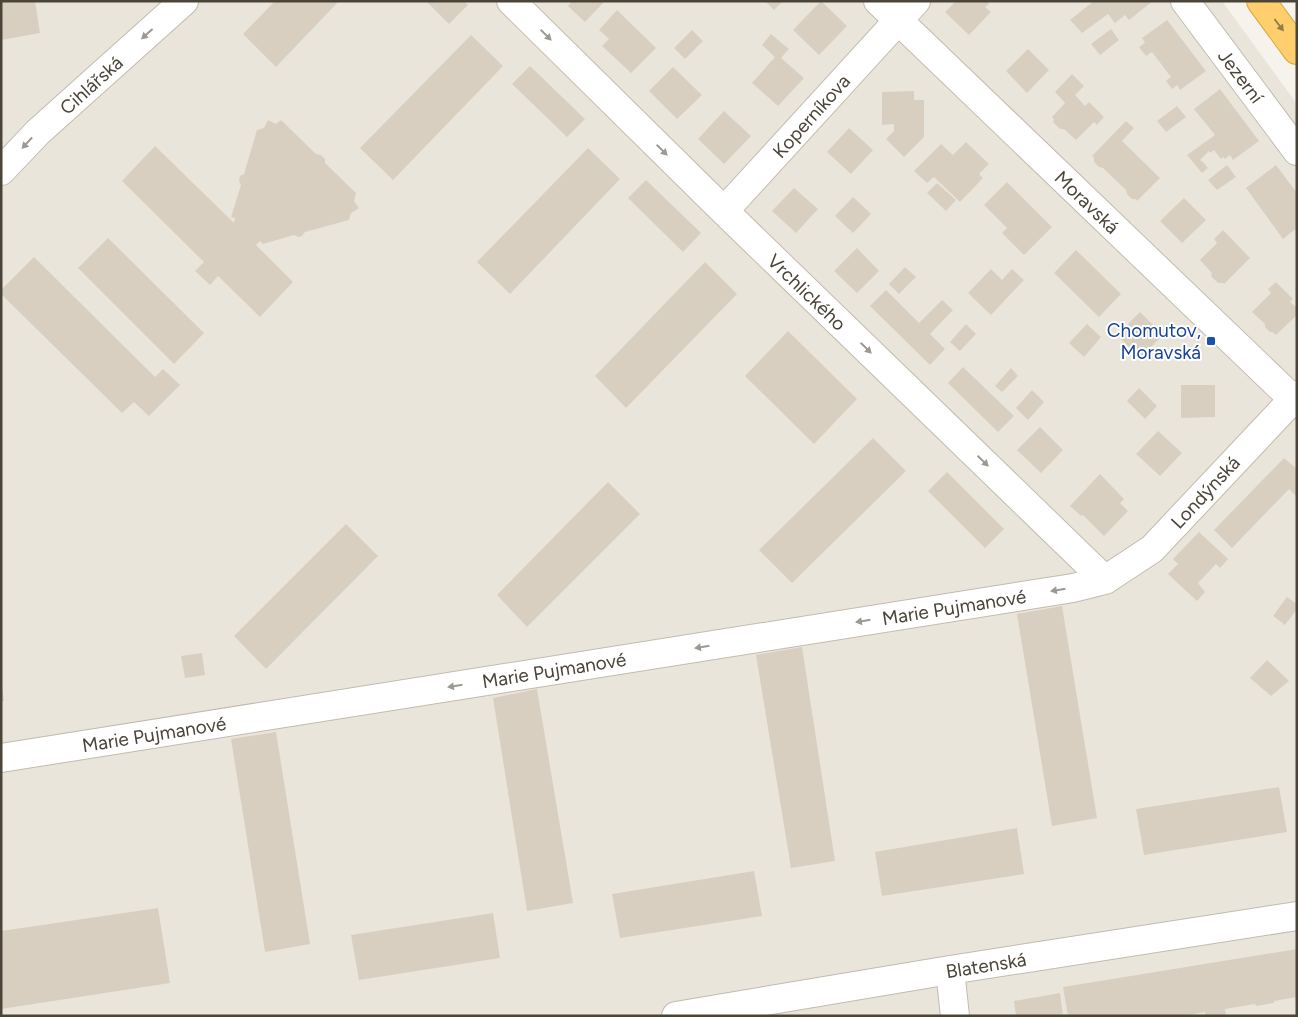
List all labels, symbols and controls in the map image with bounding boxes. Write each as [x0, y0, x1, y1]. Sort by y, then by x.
one-way arrow [1273, 18, 1284, 31]
one-way arrow [142, 28, 154, 40]
one-way arrow [540, 29, 552, 41]
street label: Jezerní [1213, 45, 1269, 109]
street label: Cihlářská [55, 51, 127, 120]
street label: Koperníkova [768, 70, 855, 163]
one-way arrow [21, 137, 33, 149]
one-way arrow [655, 143, 667, 155]
street label: Moravská [1050, 166, 1124, 239]
street label: Vrchlického [763, 249, 851, 335]
place label: Chomutov, Moravská [1107, 319, 1201, 364]
marker: Chomutov, Moravská [1205, 335, 1217, 347]
one-way arrow [860, 342, 872, 354]
street label: Londýnská [1166, 451, 1245, 533]
one-way arrow [976, 455, 988, 467]
street label: Marie Pujmanové [880, 585, 1028, 630]
one-way arrow [1049, 587, 1065, 595]
one-way arrow [854, 618, 870, 626]
one-way arrow [694, 643, 710, 651]
street label: Marie Pujmanové [480, 648, 628, 693]
one-way arrow [447, 682, 463, 690]
street label: Marie Pujmanové [80, 712, 228, 757]
street label: Blatenská [944, 948, 1028, 983]

